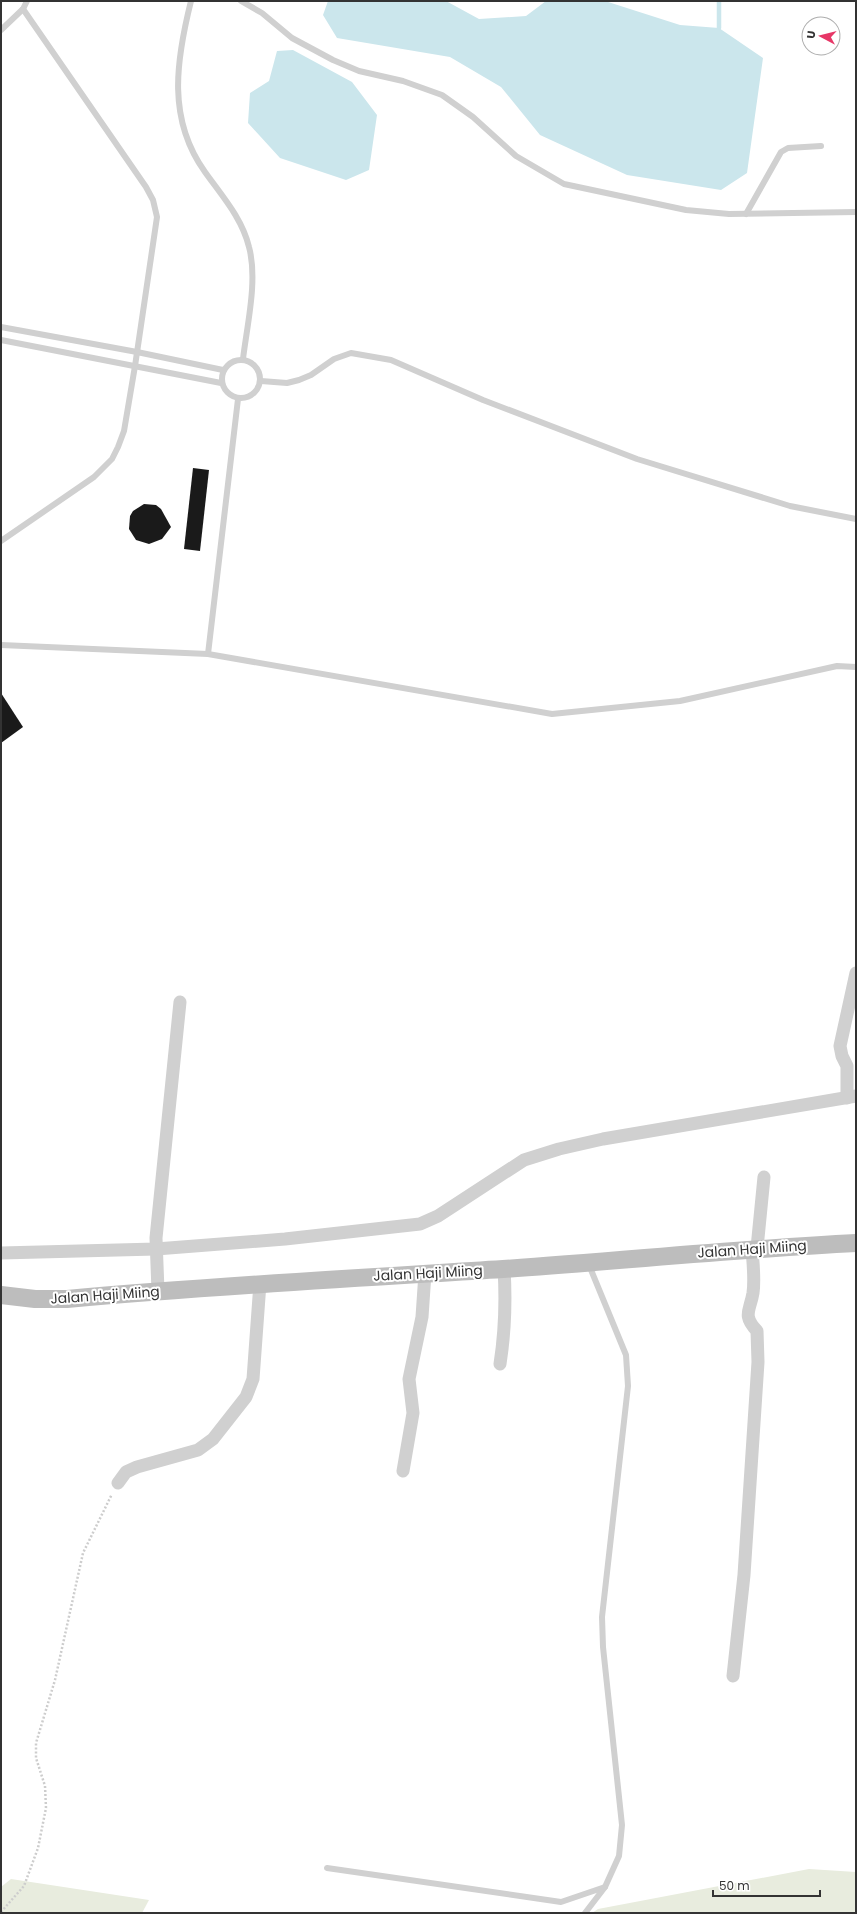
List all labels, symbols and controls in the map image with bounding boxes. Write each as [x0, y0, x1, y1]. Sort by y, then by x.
north arrow [801, 16, 841, 56]
text: U [803, 30, 820, 40]
street label: Jalan Haji Miing [697, 1235, 807, 1263]
street label: Jalan Haji Miing [373, 1260, 483, 1286]
street label: Jalan Haji Miing [50, 1281, 160, 1309]
scale bar [713, 1872, 820, 1898]
text: 50 m [719, 1877, 750, 1894]

